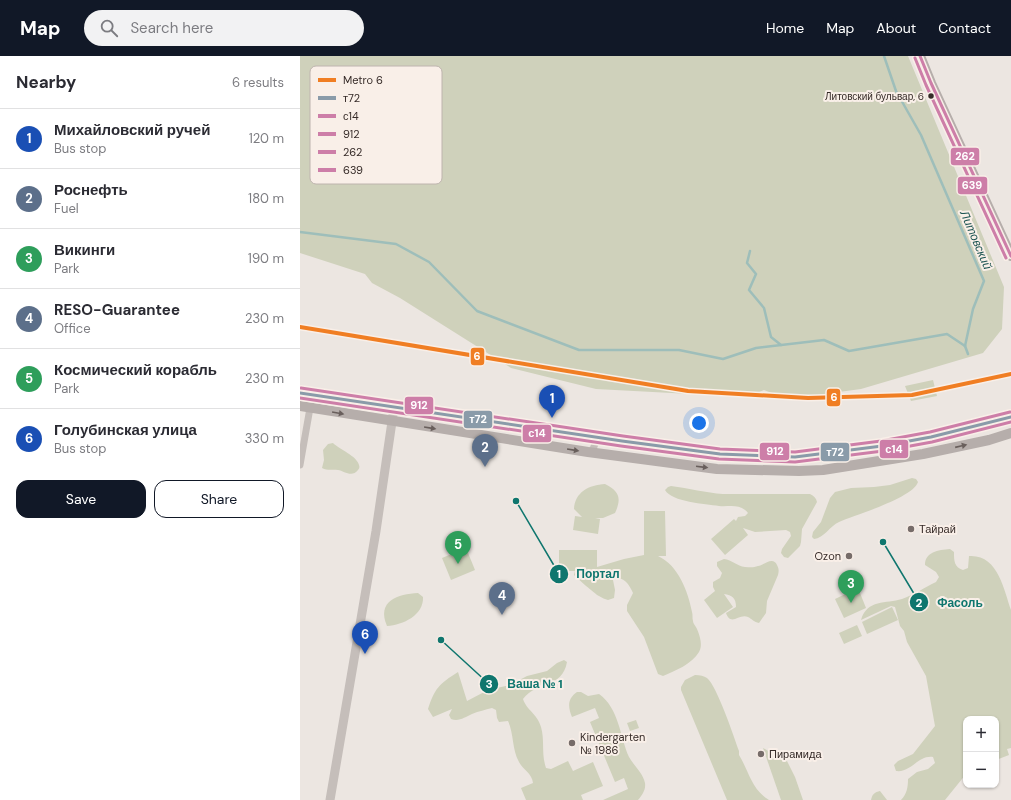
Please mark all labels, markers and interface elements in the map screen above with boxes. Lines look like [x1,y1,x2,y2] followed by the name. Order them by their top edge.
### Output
[84,10,364,46] search box
[20,16,60,41] text: Map
[98,17,120,39] icon: search
[130,18,213,38] text: Search here
[766,19,804,37] text: Home
[826,19,854,37] text: Map
[876,19,916,37] text: About
[938,19,991,37] text: Contact
[310,66,442,184] legend
[16,71,76,93] text: Nearby
[343,73,383,87] text: Metro 6
[232,74,284,91] text: 6 results
[825,90,924,103] place label: Литовский бульвар, 6
[343,91,360,105] text: т72
[926,91,936,101] marker: Литовский бульвар, 6
[343,109,359,123] text: с14
[54,120,210,140] text: Михайловский ручей
[343,127,360,141] text: 912
[27,130,31,147] text: 1
[249,130,284,147] text: 120 m
[54,140,106,157] text: Bus stop
[343,145,362,159] text: 262
[950,147,980,166] line badge: 262
[955,149,975,163] text: 262
[343,163,363,177] text: 639
[957,176,988,195] line badge: 639
[962,178,982,192] text: 639
[54,180,128,200] text: Роснефть
[25,190,33,207] text: 2
[248,190,284,207] text: 180 m
[54,200,79,217] text: Fuel
[956,207,996,272] water label: Литовский
[54,240,115,260] text: Викинги
[25,250,33,267] text: 3
[248,250,284,267] text: 190 m
[54,260,80,277] text: Park
[54,300,180,320] text: RESO-Guarantee
[25,310,33,327] text: 4
[245,310,284,327] text: 230 m
[54,320,91,337] text: Office
[470,347,485,366] line badge: 6
[474,349,481,363] text: 6
[54,360,217,380] text: Космический корабль
[25,370,33,387] text: 5
[245,370,284,387] text: 230 m
[54,380,80,397] text: Park
[539,385,565,418] pin: 1
[826,388,841,407] line badge: 6
[831,390,838,404] text: 6
[404,396,434,415] line badge: 912
[410,398,428,412] text: 912
[332,410,345,416] one-way arrow
[463,410,493,429] line badge: т72
[469,412,487,426] text: т72
[689,413,709,433] your location
[54,420,197,440] text: Голубинская улица
[522,424,552,443] line badge: с14
[424,425,436,431] one-way arrow
[528,426,546,440] text: с14
[25,430,33,447] text: 6
[245,430,284,447] text: 330 m
[472,434,498,467] pin: 2
[879,439,909,459] line badge: с14
[54,440,106,457] text: Bus stop
[759,442,790,461] line badge: 912
[820,442,850,462] line badge: т72
[885,442,903,456] text: с14
[955,442,967,448] one-way arrow
[766,444,784,458] text: 912
[826,445,844,459] text: т72
[567,447,579,453] one-way arrow
[695,464,708,470] one-way arrow
[16,480,146,518] button: Save
[154,480,284,518] button: Share
[919,522,956,536] place label: Тайрай
[906,524,916,534] marker: Тайрай
[445,531,471,564] pin: 5
[815,549,841,563] place label: Ozon
[844,551,854,561] marker: Ozon
[549,562,628,586] callout: Портал
[557,566,561,582] text: 1
[576,566,620,582] text: Портал
[838,570,864,603] pin: 3
[489,582,515,615] pin: 4
[909,590,990,614] callout: Фасоль
[916,595,923,611] text: 2
[937,595,983,611] text: Фасоль
[352,621,378,654] pin: 6
[479,672,571,696] callout: Ваша № 1
[485,676,493,692] text: 3
[507,676,563,692] text: Ваша № 1
[963,716,999,788] map controls
[963,716,999,752] button: +
[580,730,645,757] place label: Kindergarten № 1986
[567,738,577,748] marker: Kindergarten № 1986
[769,747,822,761] place label: Пирамида
[756,749,766,759] marker: Пирамида
[963,752,999,788] button: −

